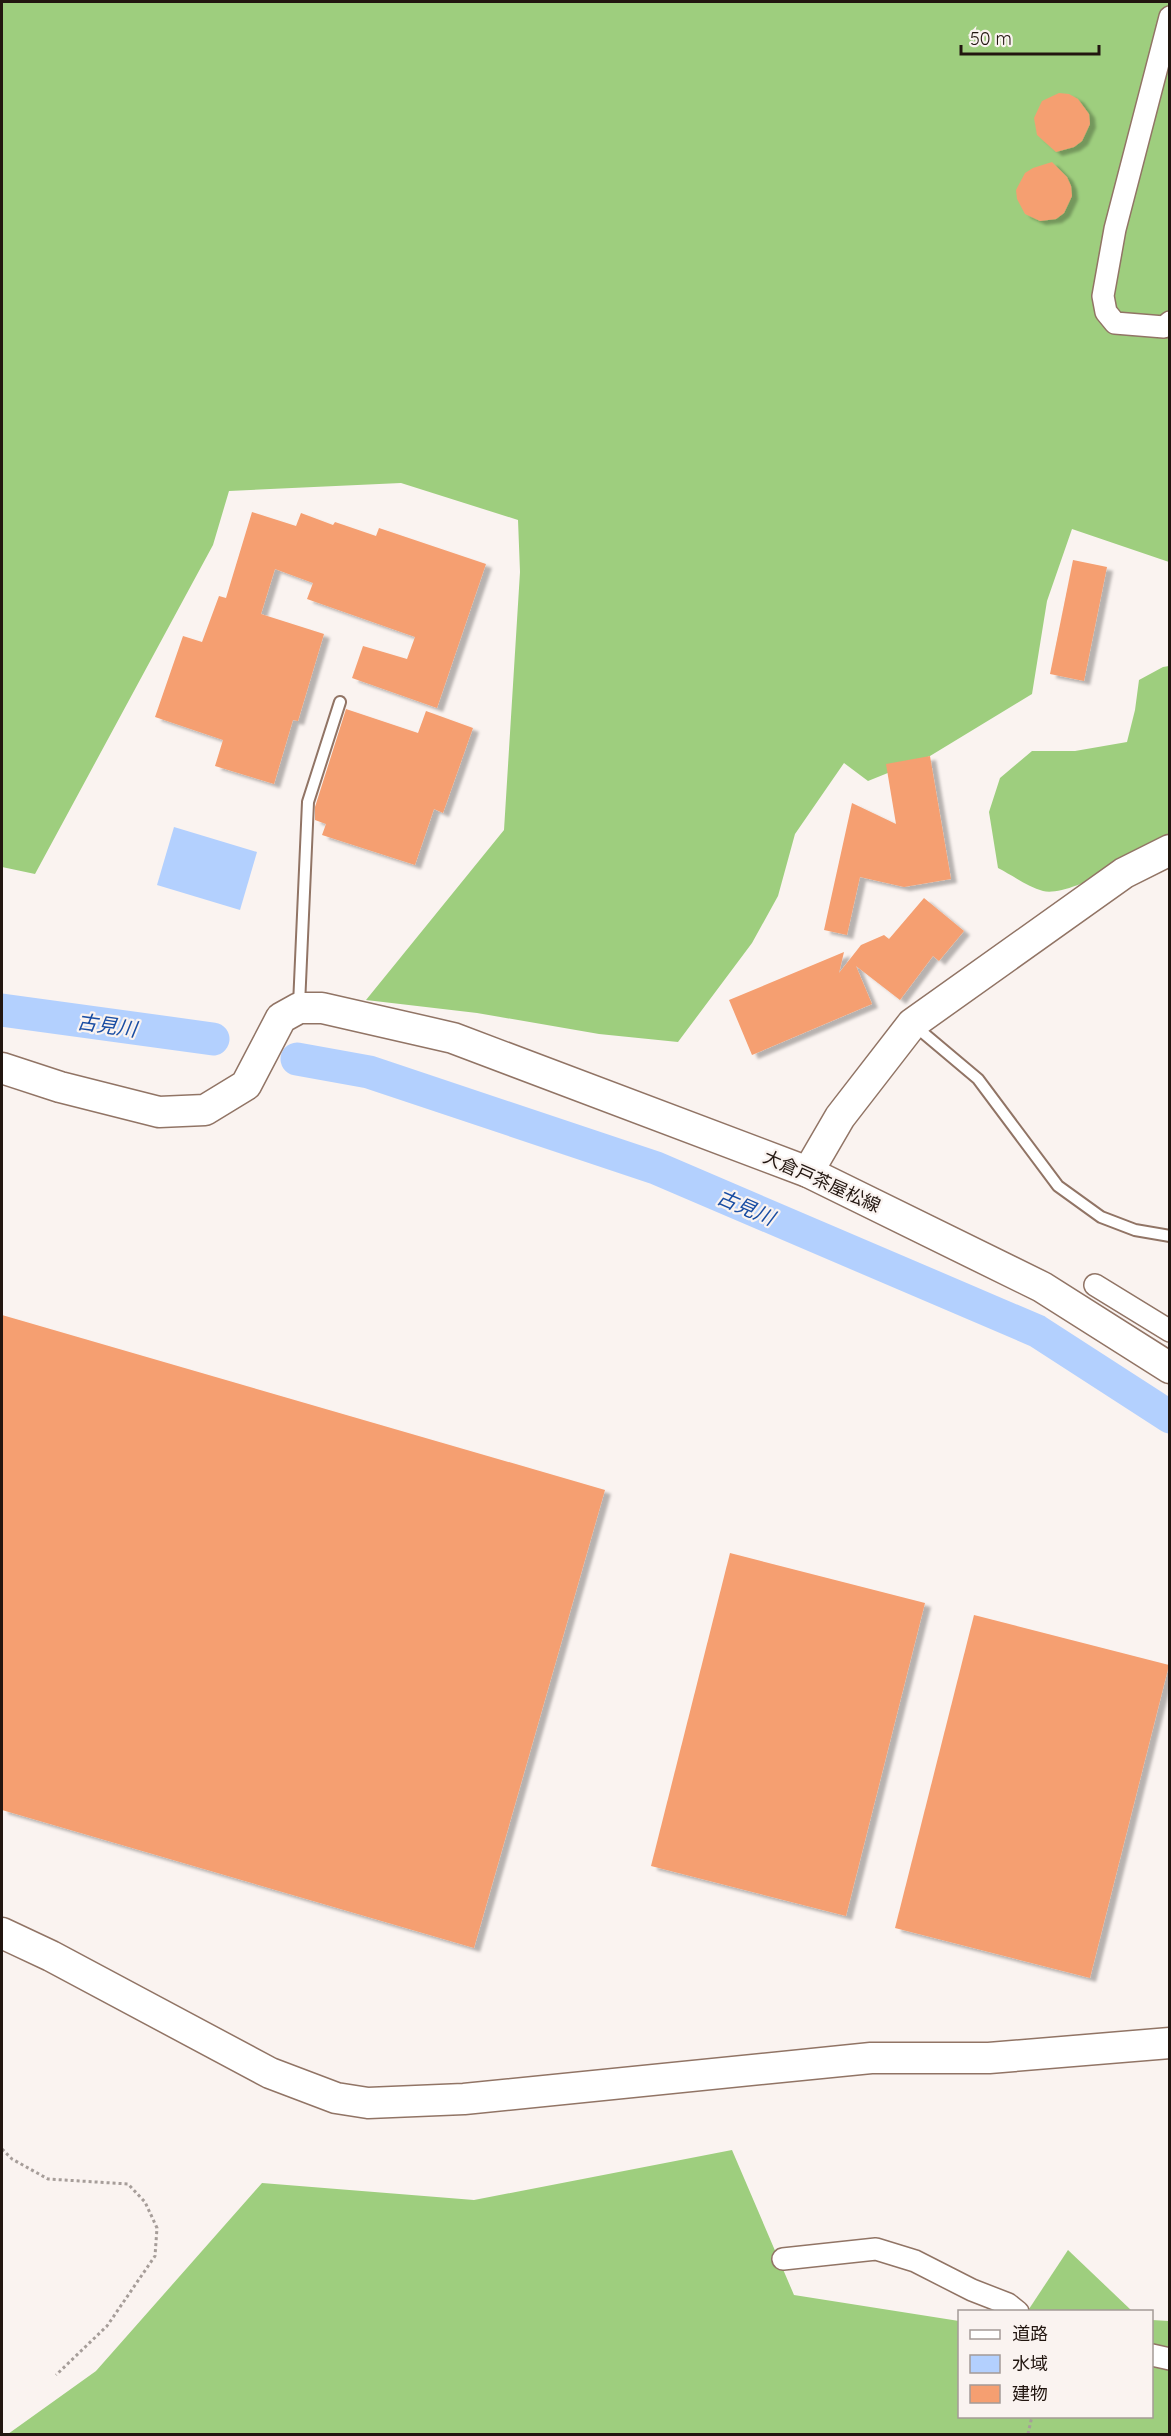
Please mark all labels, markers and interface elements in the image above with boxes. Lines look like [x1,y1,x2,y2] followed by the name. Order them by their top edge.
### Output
[961,18,1099,56] scale bar
[970,27,1012,50] text: 50 m
[76,1008,140,1042] water label: 古見川
[760,1145,884,1217] street label: 大倉戸茶屋松線
[714,1184,780,1231] water label: 古見川
[958,2310,1153,2418] legend
[1012,2322,1048,2345] text: 道路
[1012,2352,1048,2375] text: 水域
[1012,2382,1048,2405] text: 建物

